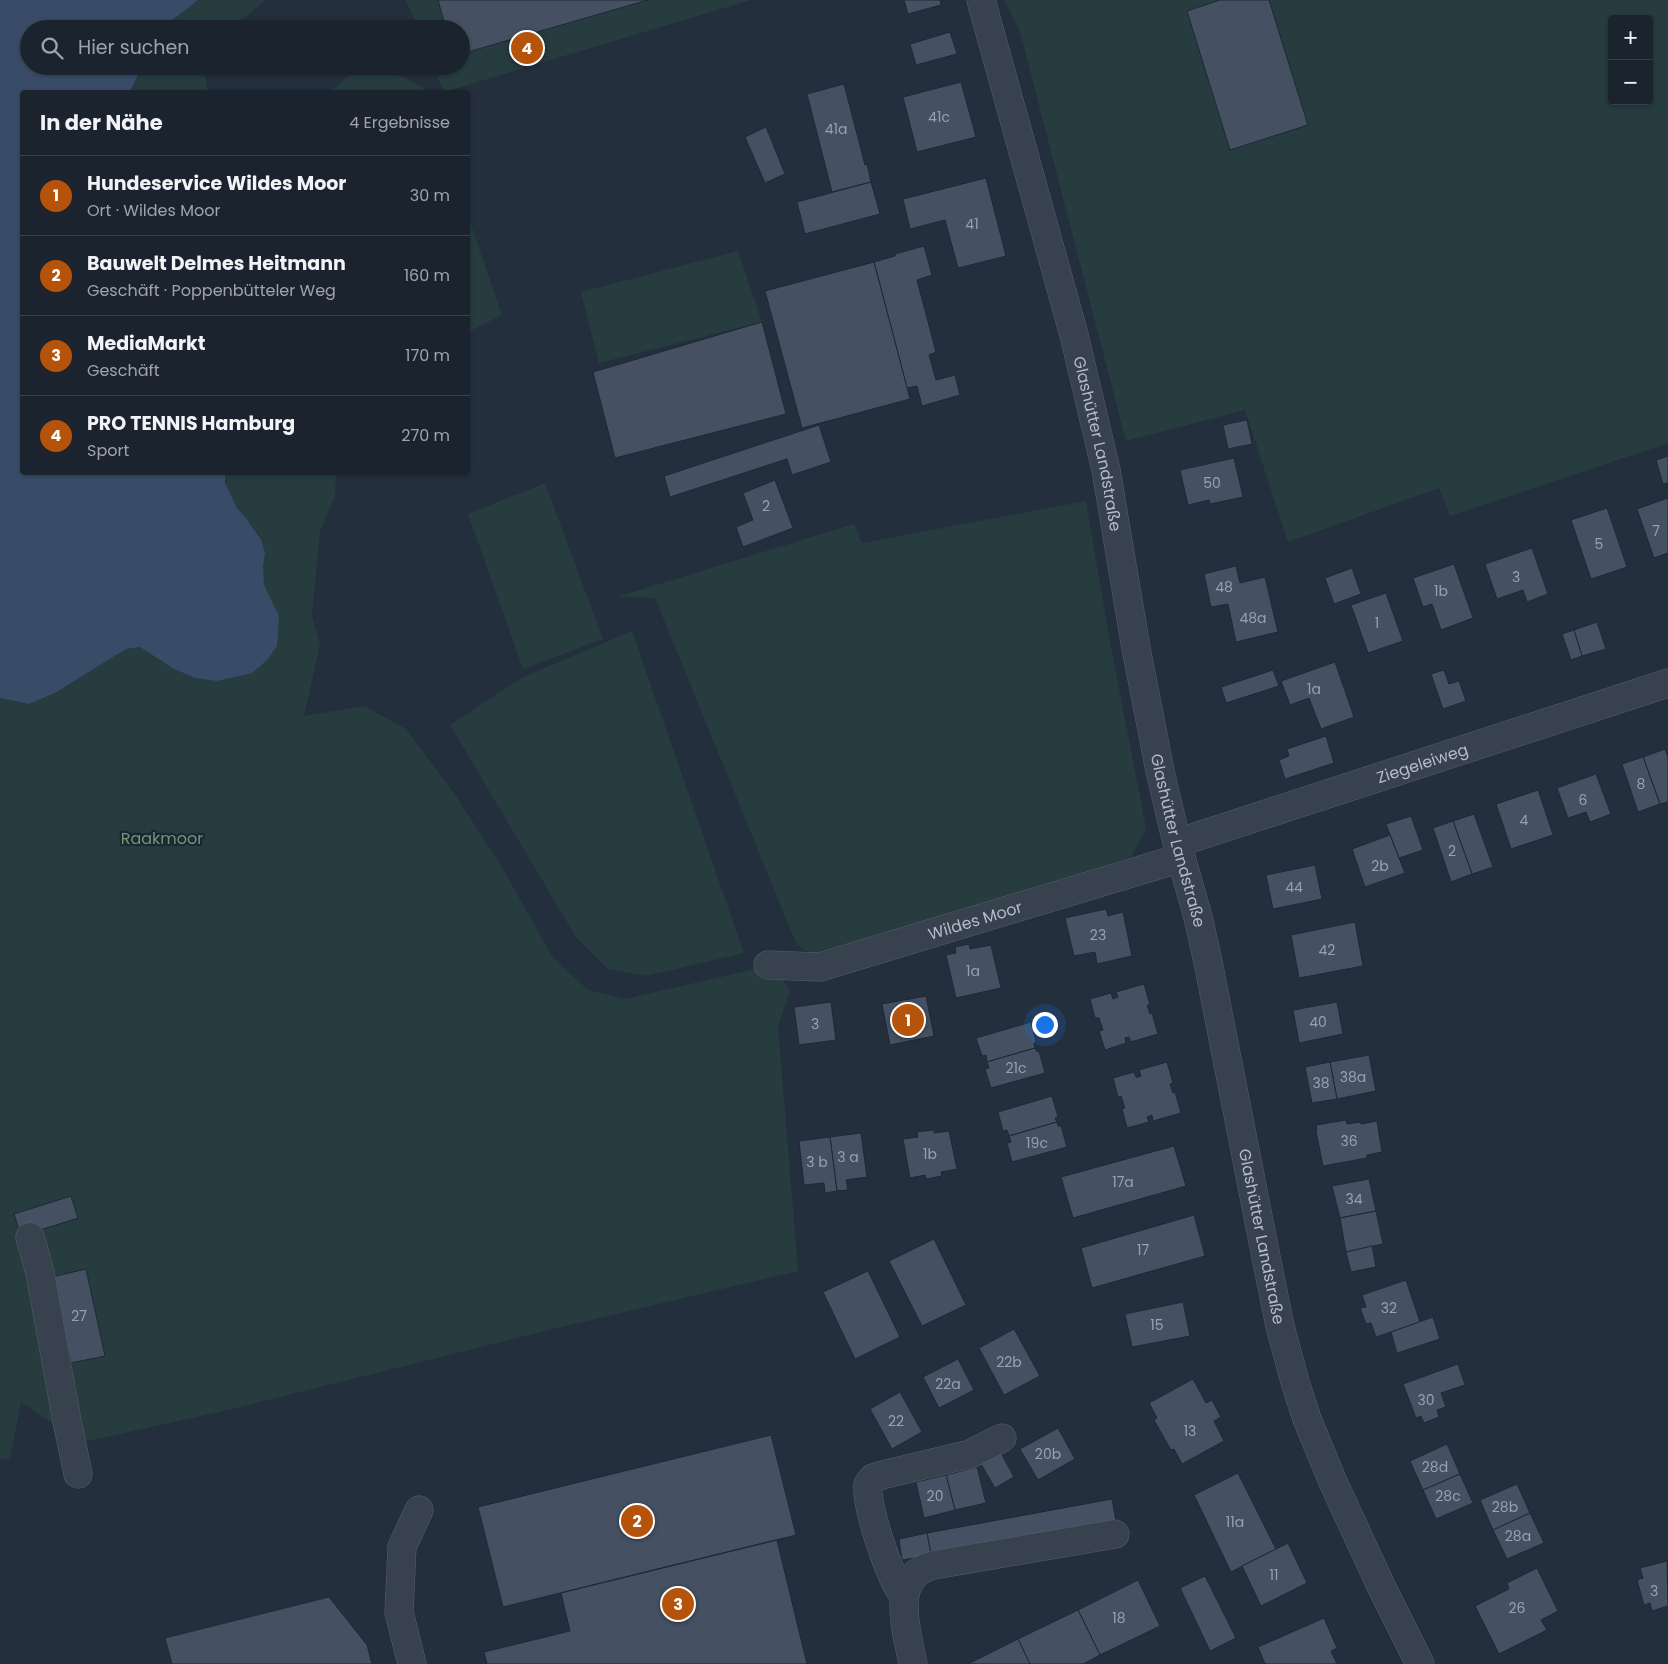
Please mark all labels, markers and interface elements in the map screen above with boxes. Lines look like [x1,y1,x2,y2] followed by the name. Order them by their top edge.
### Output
[1608,15,1653,105] map controls
[1608,15,1653,60] button: +
[20,20,470,75] search box
[511,29,543,67] pin: 4
[38,34,66,62] icon: search
[78,34,189,61] text: Hier suchen
[1608,60,1653,105] button: −
[928,107,950,127] house number: 41c
[40,108,163,137] text: In der Nähe
[349,111,450,134] text: 4 Ergebnisse
[825,119,847,139] house number: 41a
[87,170,346,197] text: Hundeservice Wildes Moor
[53,184,59,207] text: 1
[410,184,450,207] text: 30 m
[87,199,220,222] text: Ort · Wildes Moor
[965,214,979,234] house number: 41
[87,250,346,277] text: Bauwelt Delmes Heitmann
[51,264,61,287] text: 2
[404,264,450,287] text: 160 m
[87,279,336,302] text: Geschäft · Poppenbütteler Weg
[87,330,205,357] text: MediaMarkt
[51,344,61,367] text: 3
[405,344,450,367] text: 170 m
[1067,354,1127,533] street label: Glashütter Landstraße
[87,359,160,382] text: Geschäft
[87,410,295,437] text: PRO TENNIS Hamburg
[51,424,61,447] text: 4
[401,424,450,447] text: 270 m
[87,439,129,462] text: Sport
[1203,473,1221,493] house number: 50
[762,496,770,516] house number: 2
[1652,521,1660,541] house number: 7
[1595,534,1603,554] house number: 5
[1512,567,1520,587] house number: 3
[1215,577,1233,597] house number: 48
[1434,581,1448,601] house number: 1b
[1239,608,1267,628] house number: 48a
[1375,613,1379,633] house number: 1
[1307,679,1321,699] house number: 1a
[1374,738,1471,789] street label: Ziegeleiweg
[1145,752,1211,930] street label: Glashütter Landstraße
[1637,774,1646,794] house number: 8
[1579,790,1588,810] house number: 6
[1520,810,1529,830] house number: 4
[121,827,203,850] park label: Raakmoor
[1448,841,1456,861] house number: 2
[1371,856,1389,876] house number: 2b
[1285,877,1303,897] house number: 44
[925,896,1025,946] street label: Wildes Moor
[1090,925,1106,945] house number: 23
[1319,940,1335,960] house number: 42
[966,961,980,981] house number: 1a
[892,1001,924,1039] pin: 1
[1032,1012,1058,1038] your location
[1309,1012,1327,1032] house number: 40
[811,1014,819,1034] house number: 3
[1005,1058,1027,1078] house number: 21c
[1340,1067,1366,1087] house number: 38a
[1312,1073,1330,1093] house number: 38
[1340,1131,1358,1151] house number: 36
[1026,1133,1048,1153] house number: 19c
[923,1144,937,1164] house number: 1b
[837,1147,859,1167] house number: 3 a
[1233,1147,1290,1326] street label: Glashütter Landstraße
[806,1152,828,1172] house number: 3 b
[1112,1172,1134,1192] house number: 17a
[1345,1189,1363,1209] house number: 34
[1137,1240,1149,1260] house number: 17
[1381,1298,1397,1318] house number: 32
[71,1306,87,1326] house number: 27
[1150,1315,1164,1335] house number: 15
[996,1352,1022,1372] house number: 22b
[935,1374,961,1394] house number: 22a
[1417,1390,1435,1410] house number: 30
[888,1411,904,1431] house number: 22
[1184,1421,1196,1441] house number: 13
[1035,1444,1061,1464] house number: 20b
[1422,1457,1448,1477] house number: 28d
[927,1486,943,1506] house number: 20
[1435,1486,1461,1506] house number: 28c
[1492,1497,1518,1517] house number: 28b
[621,1502,653,1540] pin: 2
[1226,1512,1244,1532] house number: 11a
[1505,1526,1531,1546] house number: 28a
[1270,1565,1278,1585] house number: 11
[1650,1581,1658,1601] house number: 3
[662,1585,694,1623] pin: 3
[1509,1598,1526,1618] house number: 26
[1112,1608,1126,1628] house number: 18

